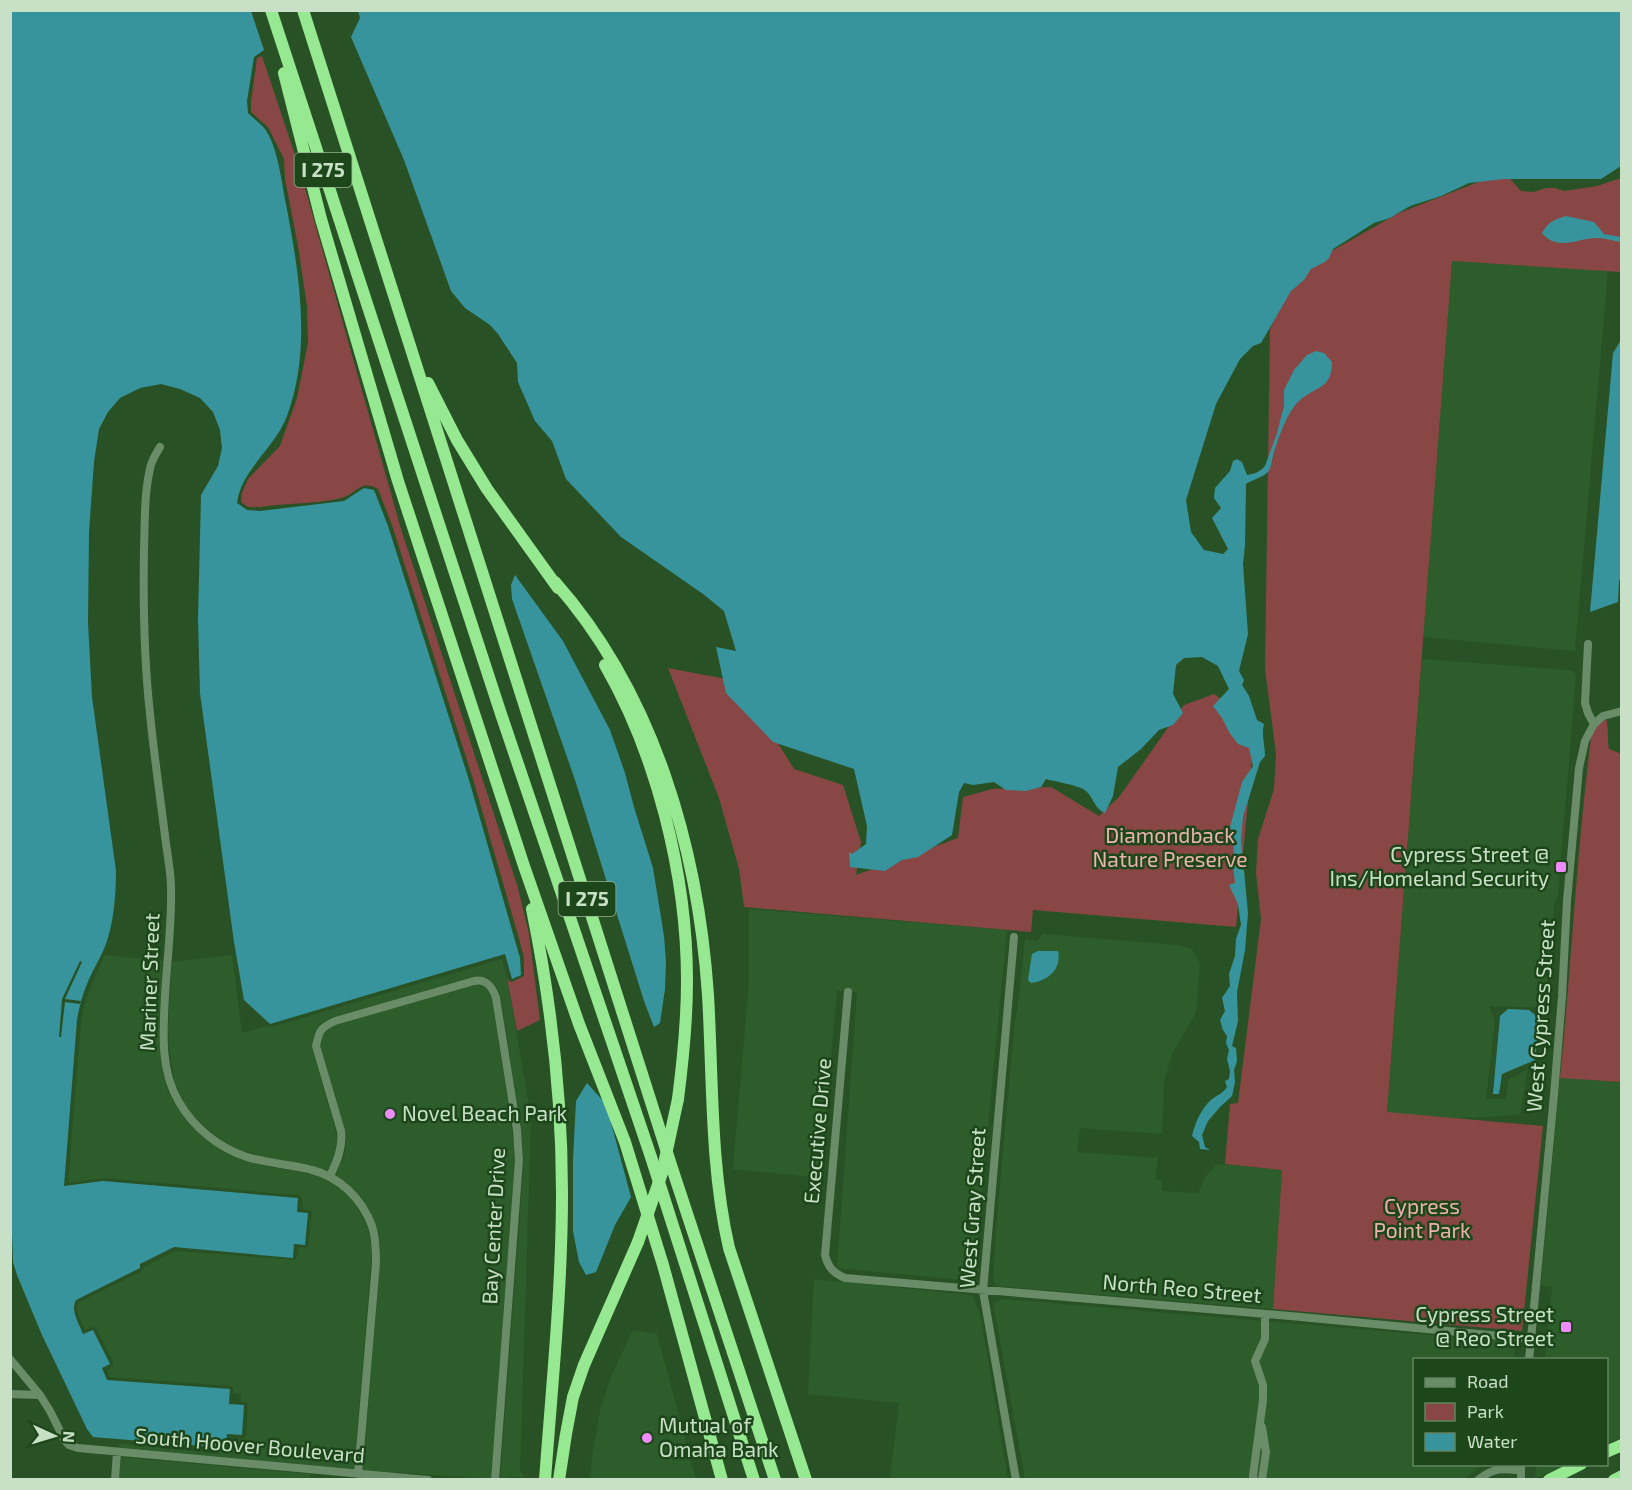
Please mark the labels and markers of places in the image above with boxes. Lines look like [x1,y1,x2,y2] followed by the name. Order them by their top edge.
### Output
[1329,841,1549,890] place label: Cypress Street @ Ins/Homeland Security
[1554,860,1568,874] marker: Cypress Street @ Ins/Homeland Security
[402,1100,568,1125] place label: Novel Beach Park
[383,1107,397,1121] marker: Novel Beach Park
[1415,1301,1554,1350] place label: Cypress Street @ Reo Street
[1559,1320,1573,1334] marker: Cypress Street @ Reo Street
[659,1412,779,1461] place label: Mutual of Omaha Bank
[640,1431,654,1445] marker: Mutual of Omaha Bank

